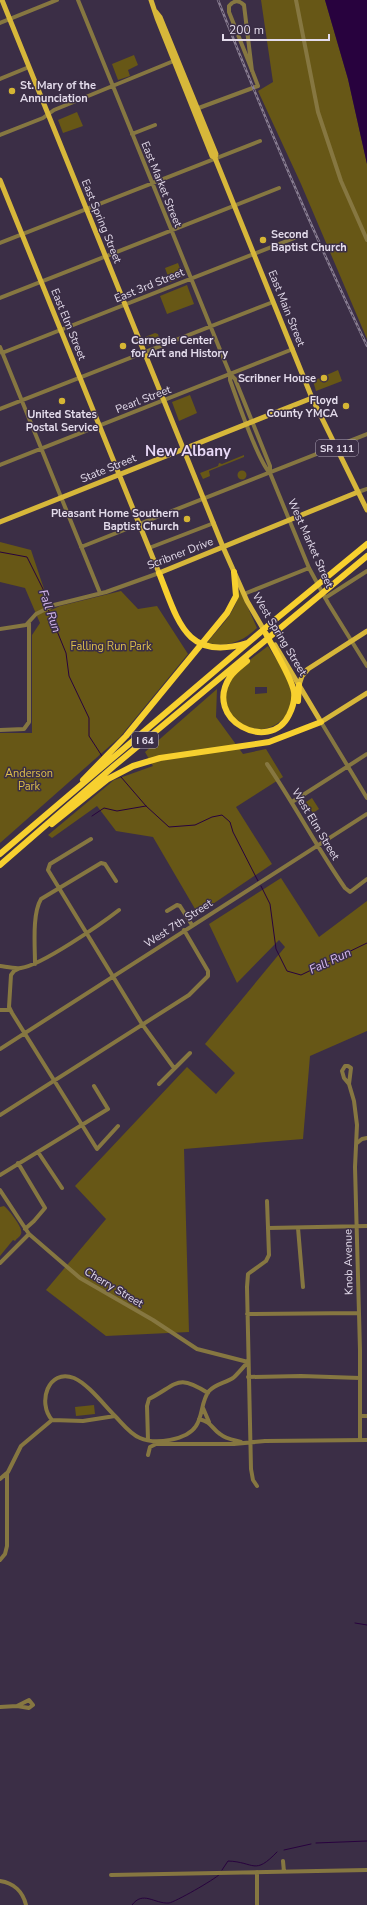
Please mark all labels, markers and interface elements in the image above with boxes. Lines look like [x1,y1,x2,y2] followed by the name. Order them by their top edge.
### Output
[223,16,329,42] scale bar
[229,22,264,38] text: 200 m
[20,78,96,106] place label: St. Mary of the Annunciation
[7,86,17,96] marker: St. Mary of the Annunciation
[138,139,186,229] street label: East Market Street
[78,177,125,266] street label: East Spring Street
[271,227,347,255] place label: Second Baptist Church
[258,235,268,245] marker: Second Baptist Church
[112,265,186,306] street label: East 3rd Street
[264,268,309,349] street label: East Main Street
[47,286,90,362] street label: East Elm Street
[131,333,228,361] place label: Carnegie Center for Art and History
[118,341,128,351] marker: Carnegie Center for Art and History
[238,371,316,386] place label: Scribner House
[319,373,329,383] marker: Scribner House
[113,382,173,417] street label: Pearl Street
[266,393,339,421] place label: Floyd County YMCA
[57,396,67,406] marker: United States Postal Service
[341,401,351,411] marker: Floyd County YMCA
[26,407,98,435] place label: United States Postal Service
[316,440,358,456] road number: SR 111
[145,441,231,461] district label: New Albany
[78,450,138,486] street label: State Street
[284,496,337,590] street label: West Market Street
[51,506,179,534] place label: Pleasant Home Southern Baptist Church
[182,514,192,524] marker: Pleasant Home Southern Baptist Church
[145,534,216,573] street label: Scribner Drive
[35,587,65,635] water label: Fall Run
[249,590,310,679] street label: West Spring Street
[71,639,152,654] park label: Falling Run Park
[132,732,158,748] road number: I 64
[5,766,53,794] park label: Anderson Park
[288,786,343,863] street label: West Elm Street
[141,896,216,951] street label: West 7th Street
[306,944,354,978] water label: Fall Run
[340,1229,357,1295] street label: Knob Avenue
[82,1264,146,1311] street label: Cherry Street

